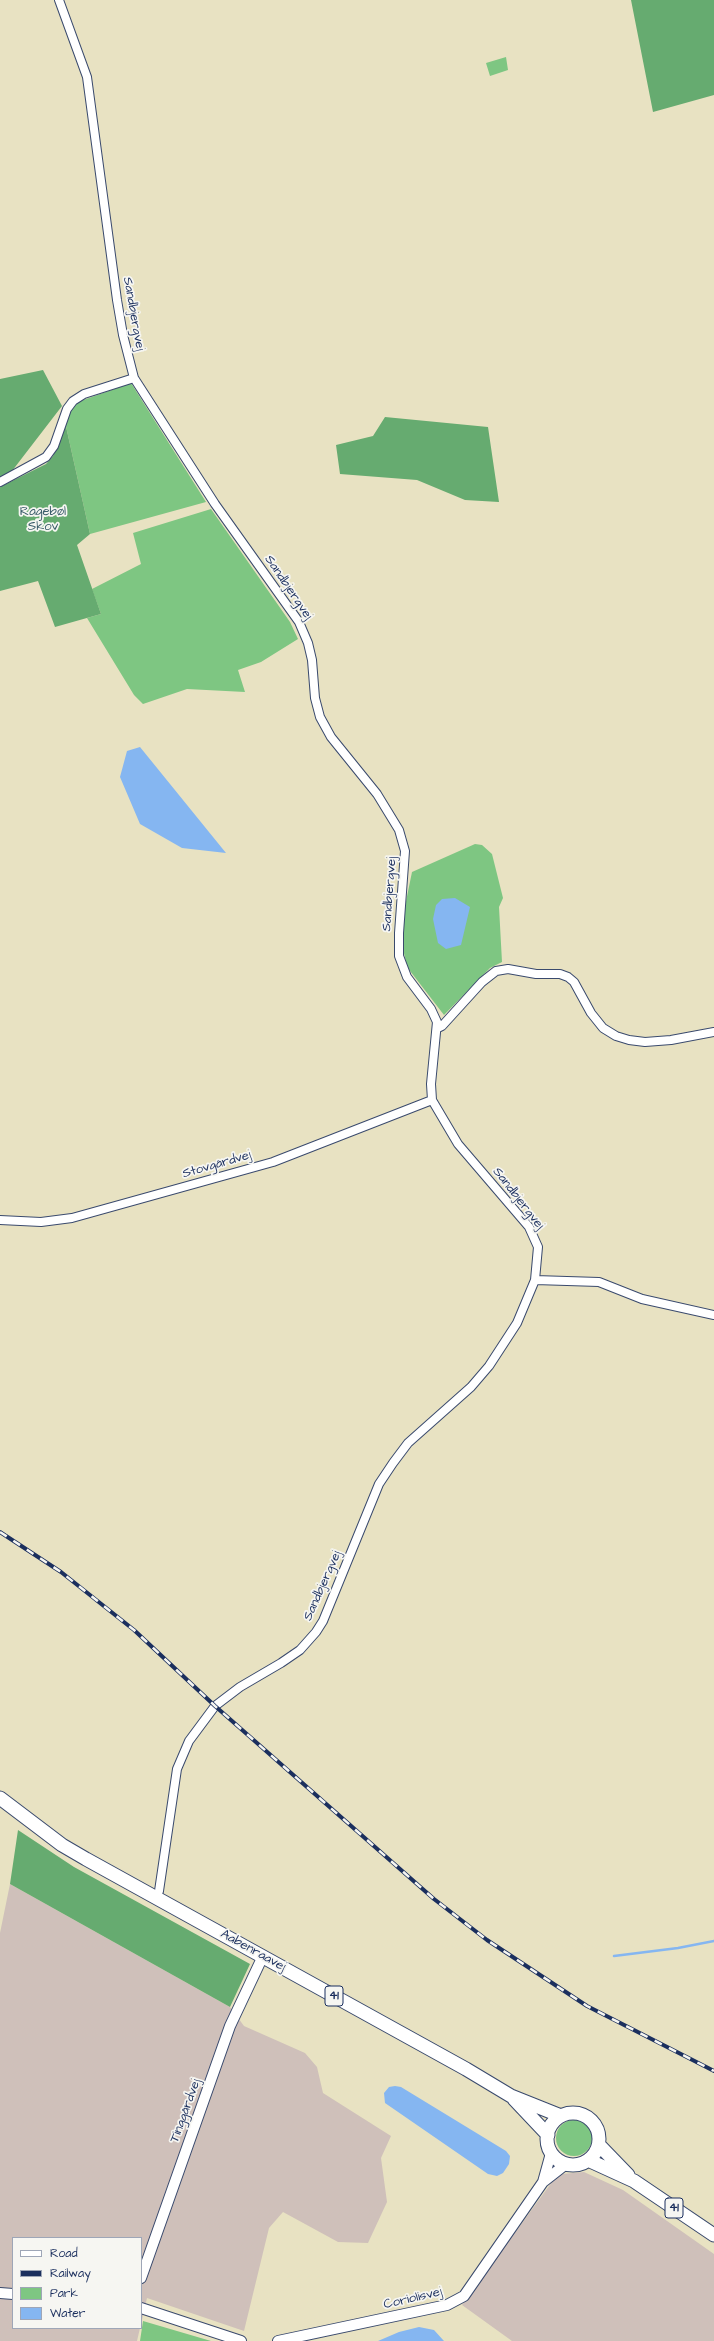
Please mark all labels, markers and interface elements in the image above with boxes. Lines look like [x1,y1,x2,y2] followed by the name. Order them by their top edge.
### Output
[119,276,147,352] street label: Sandbjergvej
[20,504,66,535] park label: Ragebøl Skov
[261,553,315,623] street label: Sandbjergvej
[380,856,400,932] street label: Sandbjergvej
[181,1148,253,1182] street label: Stovgårdvej
[489,1165,547,1233] street label: Sandbjergvej
[301,1549,345,1623] street label: Sandbjergvej
[218,1927,288,1975] street label: Aabenraavej
[325,1986,343,2006] road number: 41
[167,2077,205,2145] street label: Tinggårdvej
[665,2198,683,2218] road number: 41
[12,2237,142,2329] legend
[50,2245,78,2262] text: Road
[50,2265,91,2282] text: Railway
[50,2285,78,2302] text: Park
[382,2285,444,2313] street label: Coriolisvej
[50,2305,85,2322] text: Water

